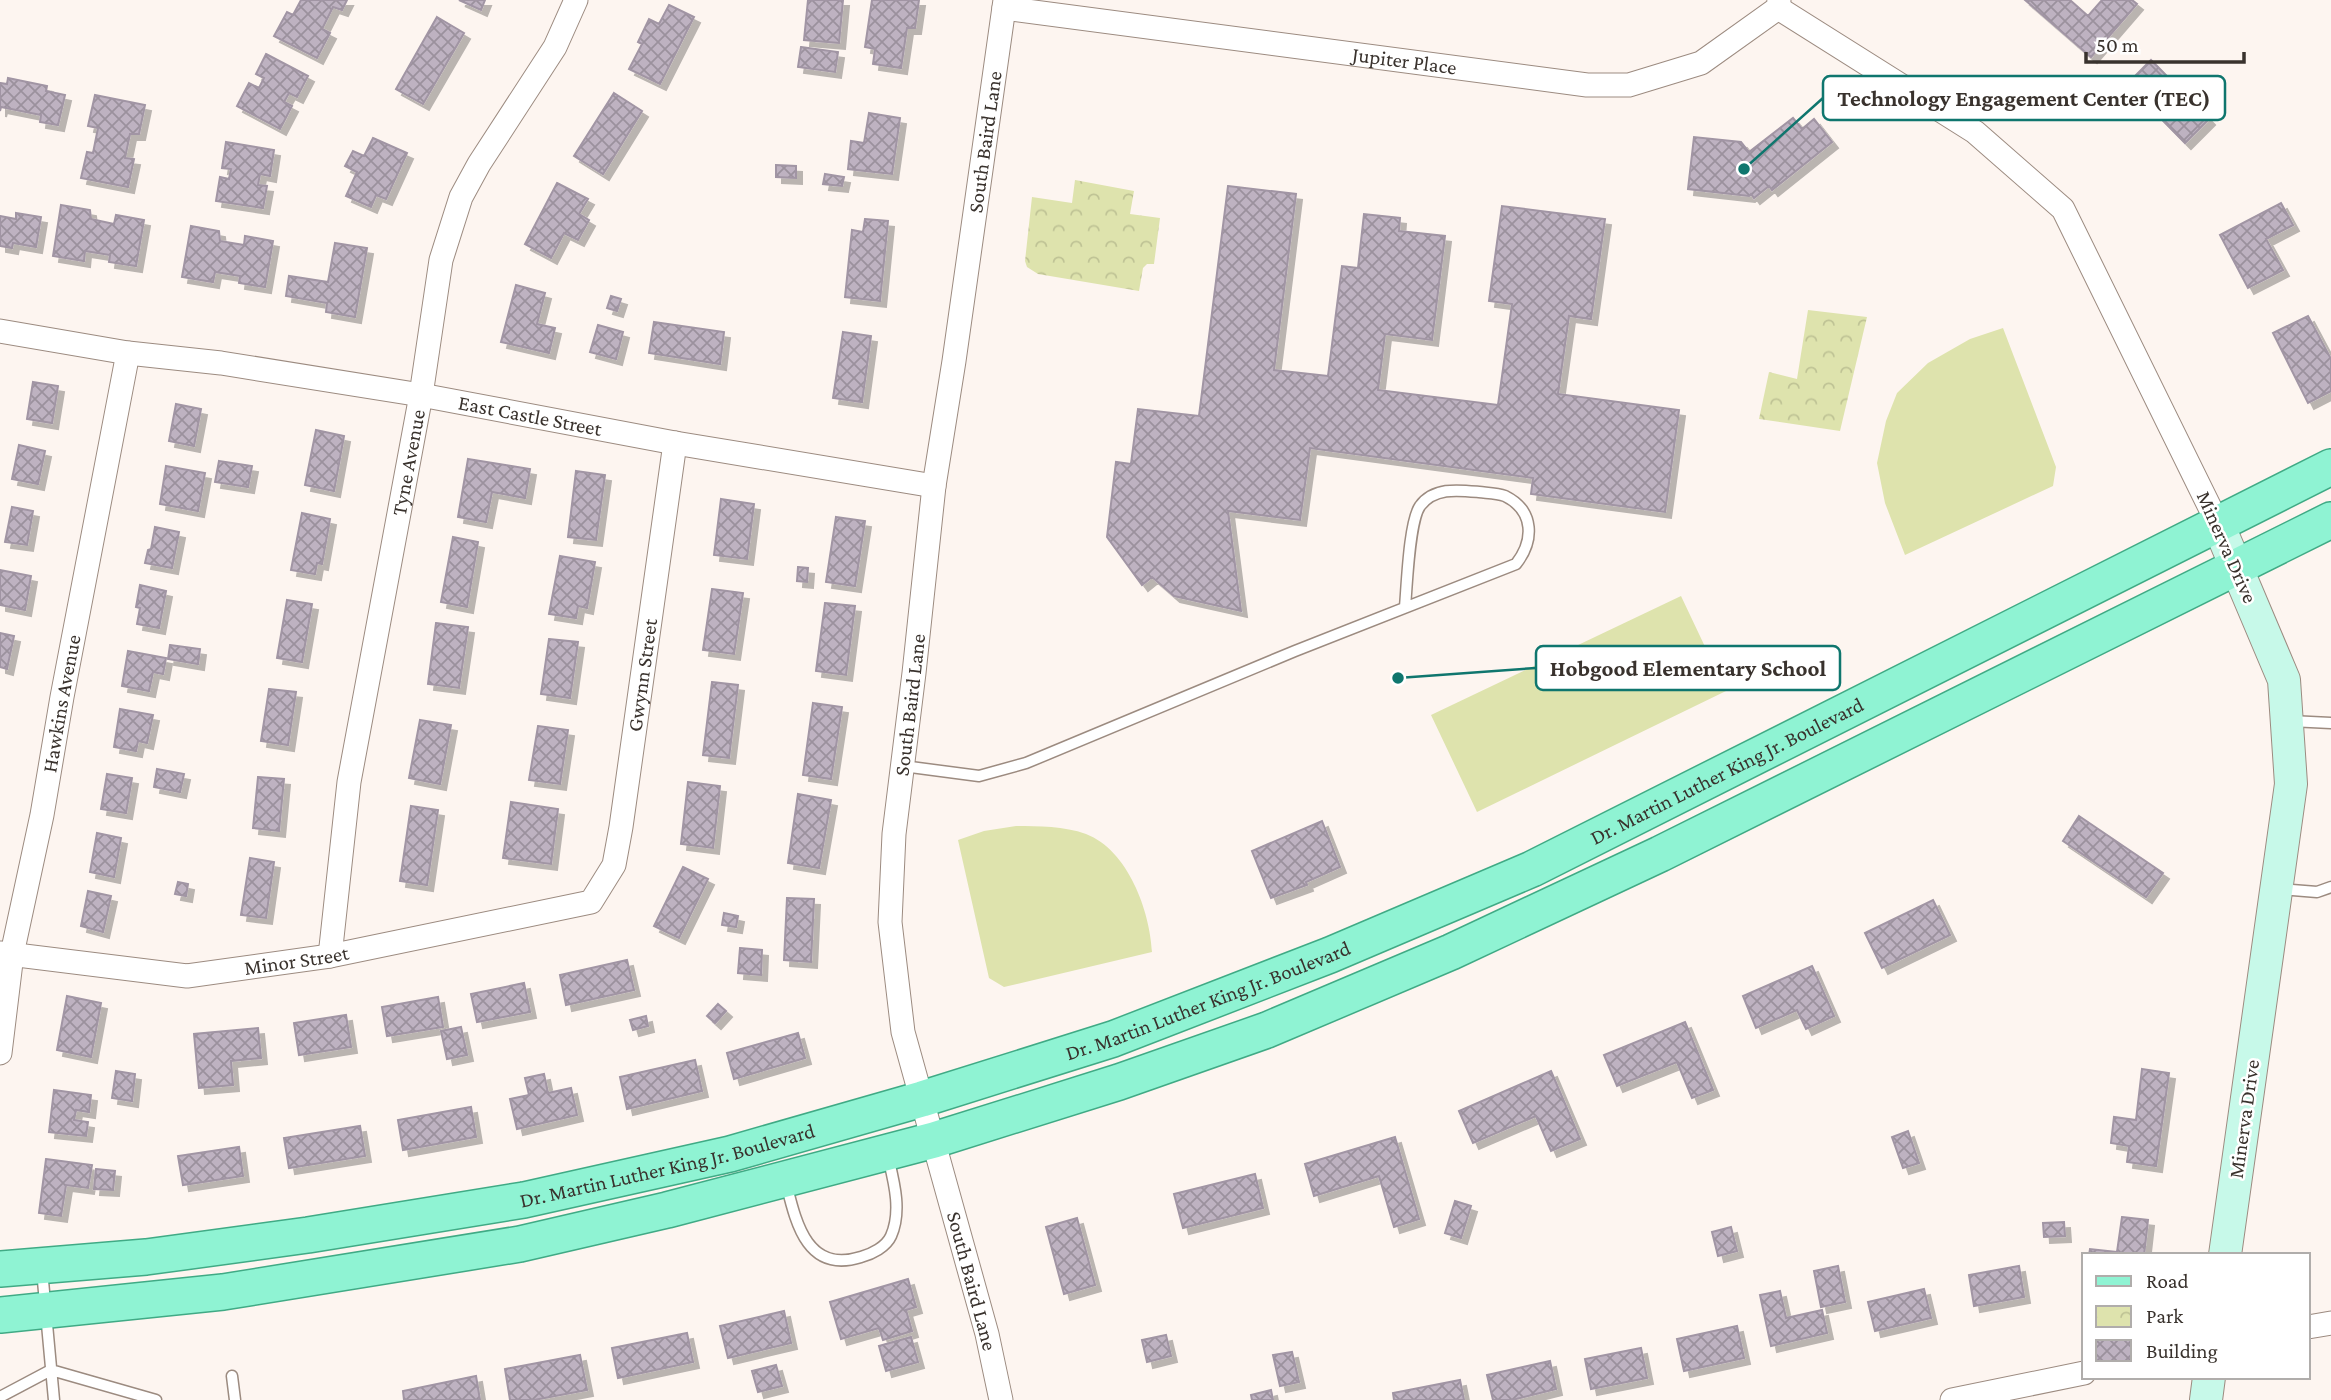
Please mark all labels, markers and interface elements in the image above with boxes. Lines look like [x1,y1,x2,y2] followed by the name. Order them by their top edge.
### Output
[2086,21,2244,65] scale bar
[2096,33,2139,57] text: 50 m
[1349,42,1458,80] street label: Jupiter Place
[963,69,1007,214] street label: South Baird Lane
[1823,76,2225,120] callout: Technology Engagement Center (TEC)
[1837,85,2211,112] text: Technology Engagement Center (TEC)
[456,390,605,441] street label: East Castle Street
[387,407,430,518] street label: Tyne Avenue
[2192,487,2262,607] street label: Minerva Drive
[623,616,662,733] street label: Gwynn Street
[889,632,930,777] street label: South Baird Lane
[37,633,86,774] street label: Hawkins Avenue
[1536,646,1840,690] callout: Hobgood Elementary School
[1550,655,1827,681] text: Hobgood Elementary School
[1586,692,1867,850] street label: Dr. Martin Luther King Jr. Boulevard
[1063,936,1354,1065] street label: Dr. Martin Luther King Jr. Boulevard
[243,940,352,980] street label: Minor Street
[2224,1058,2264,1180] street label: Minerva Drive
[517,1118,817,1213] street label: Dr. Martin Luther King Jr. Boulevard
[942,1209,1002,1353] street label: South Baird Lane
[2082,1253,2310,1379] legend
[2146,1269,2189,1293] text: Road
[2146,1304,2183,1328] text: Park
[2146,1339,2218,1363] text: Building

